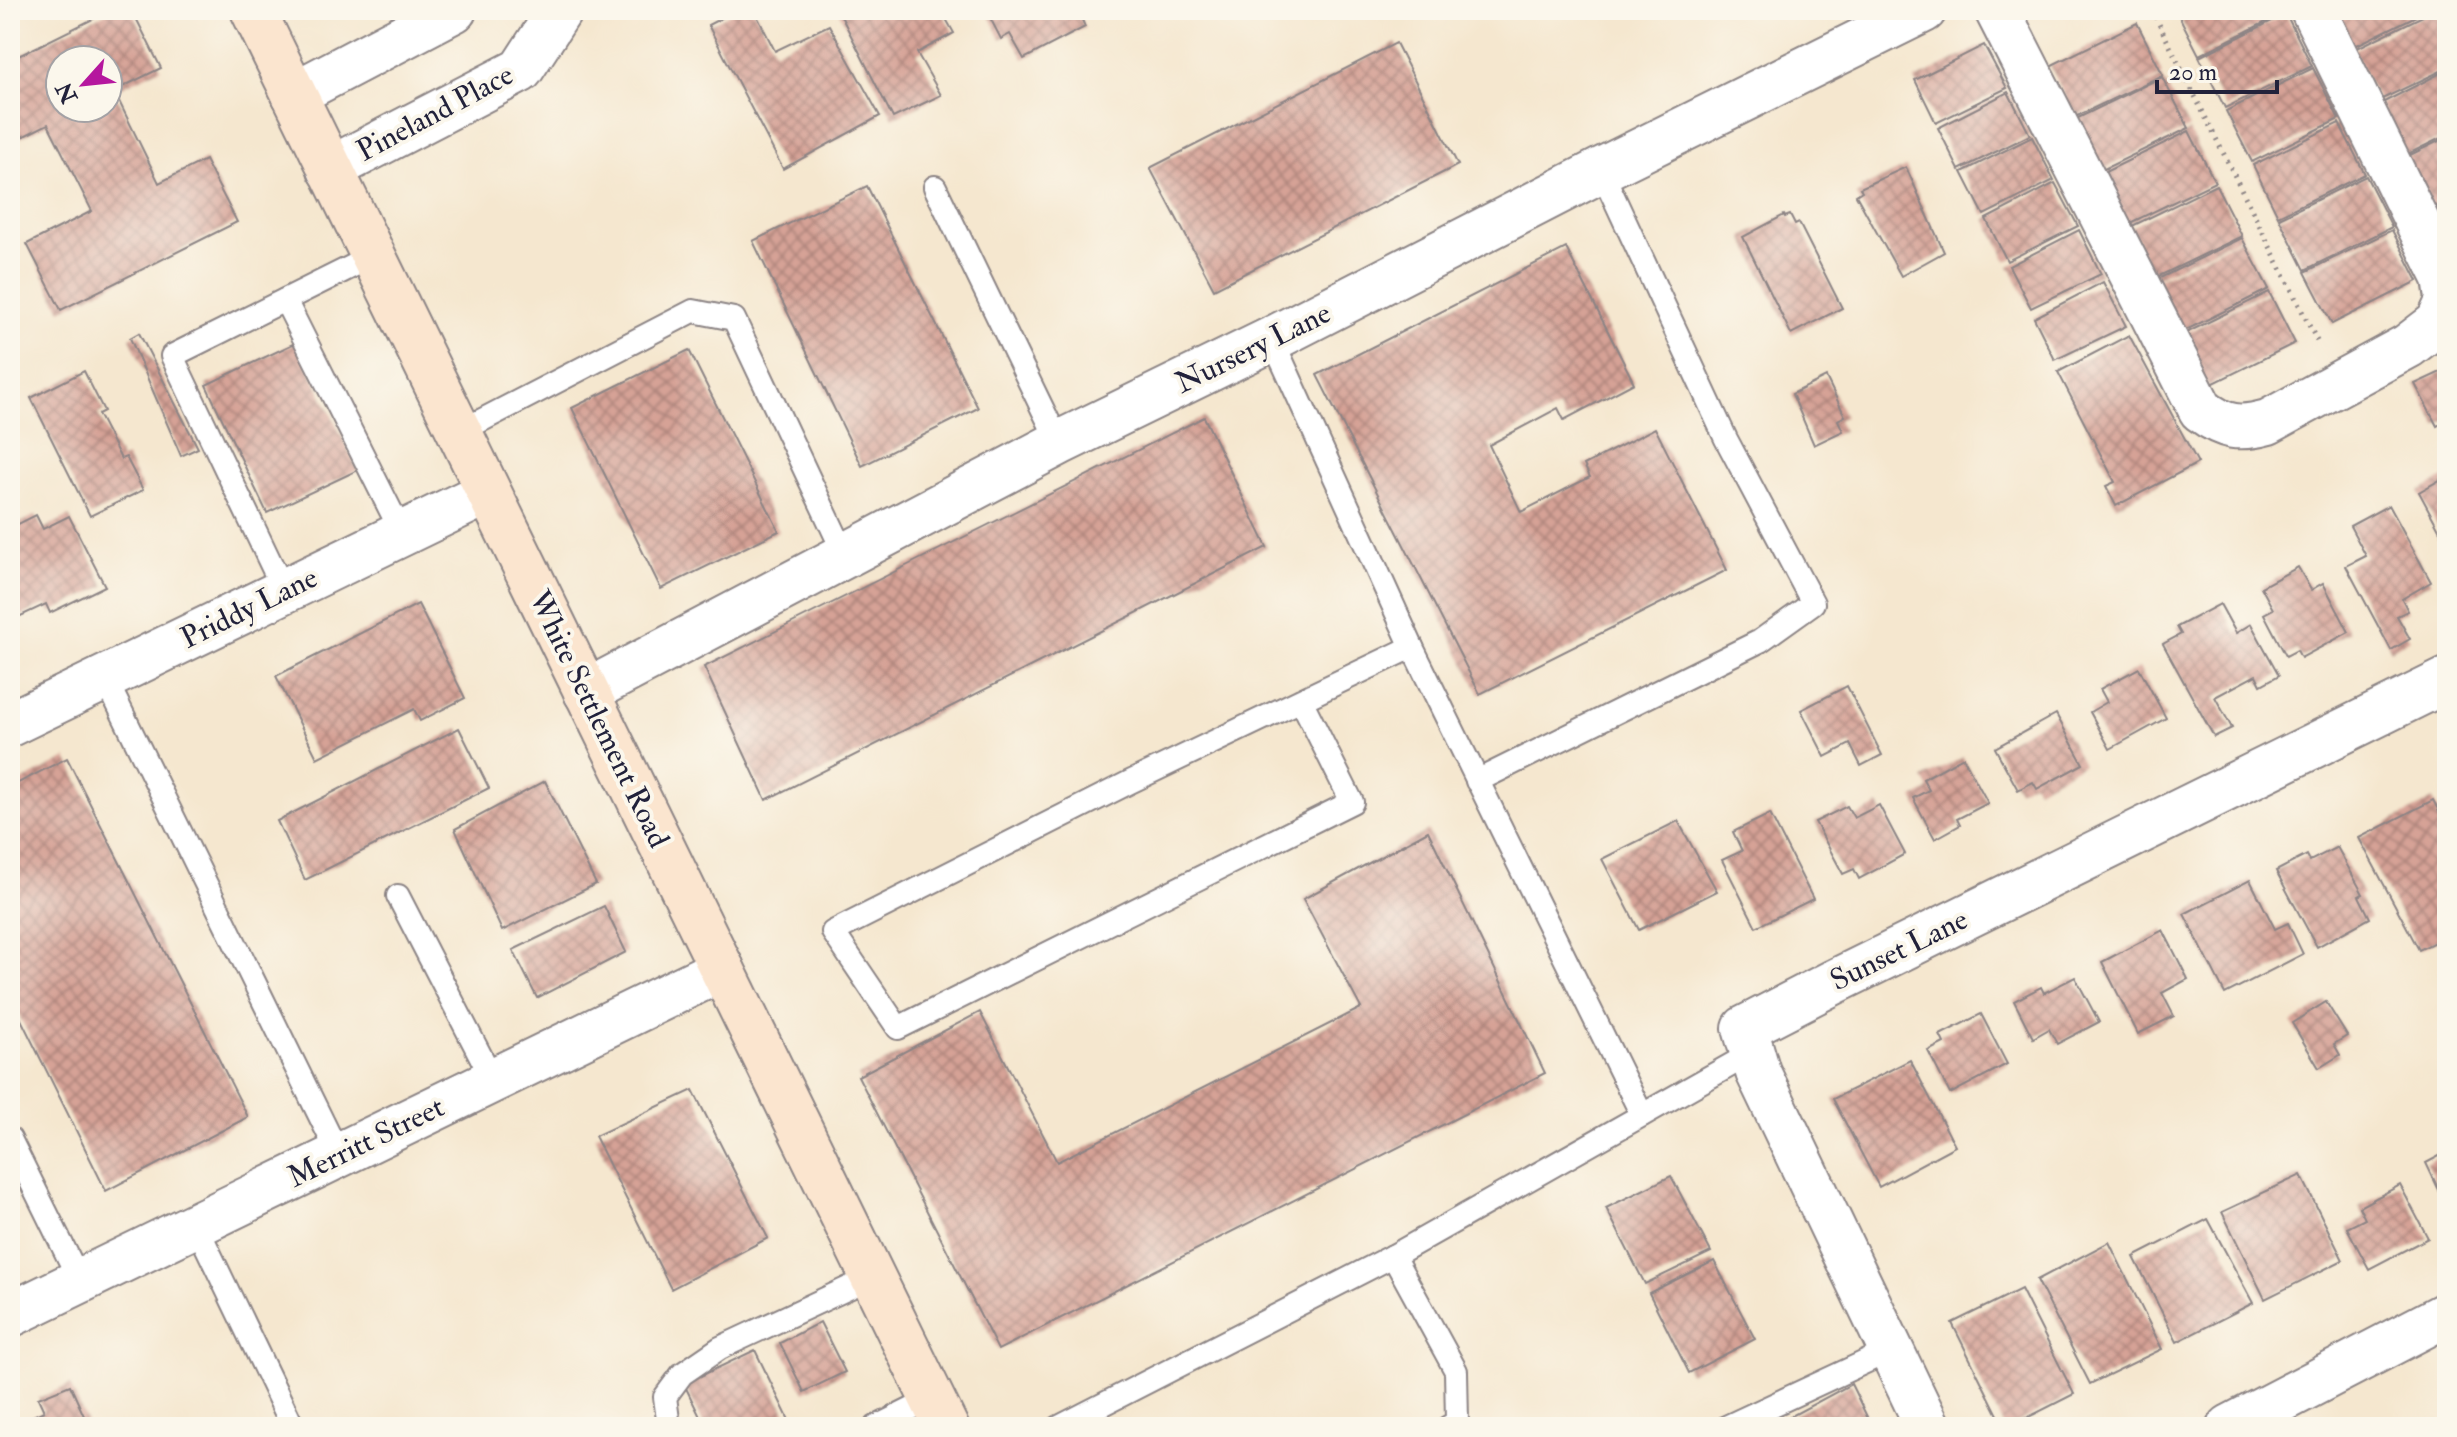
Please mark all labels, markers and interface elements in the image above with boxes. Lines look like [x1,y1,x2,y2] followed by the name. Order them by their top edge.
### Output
[44,44,124,124] north arrow
[2157,44,2277,94] scale bar
[350,56,520,170] street label: Pineland Place
[2169,57,2218,88] text: 20 m
[50,77,84,109] text: N
[1169,294,1337,402] street label: Nursery Lane
[175,559,323,657] street label: Priddy Lane
[520,583,677,854] street label: White Settlement Road
[1824,901,1974,999] street label: Sunset Lane
[282,1088,450,1196] street label: Merritt Street

